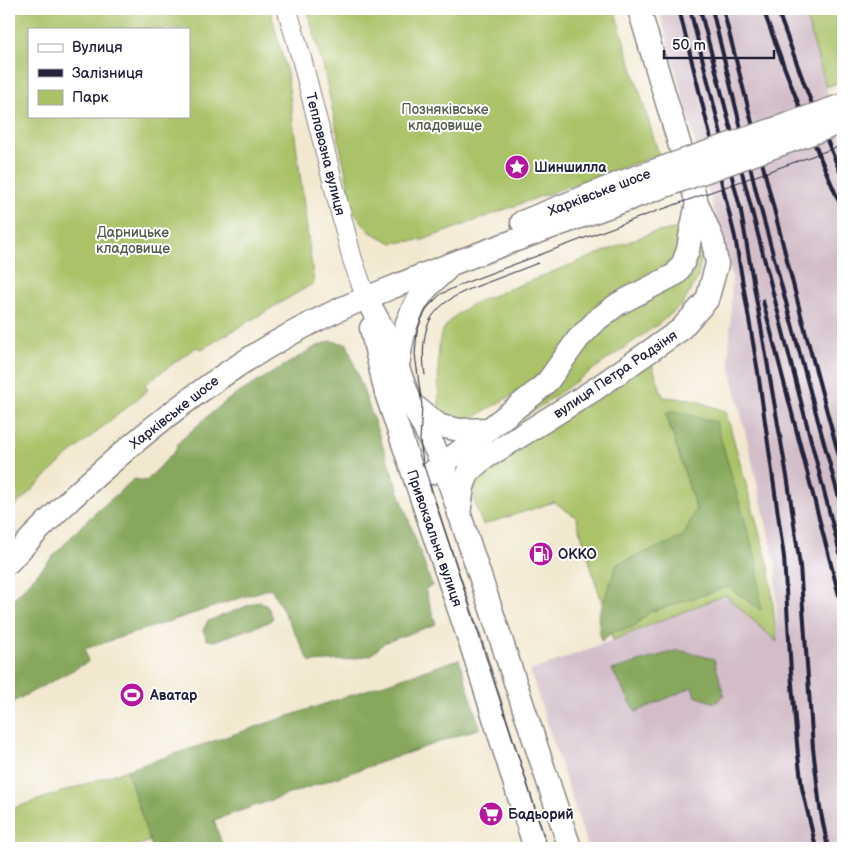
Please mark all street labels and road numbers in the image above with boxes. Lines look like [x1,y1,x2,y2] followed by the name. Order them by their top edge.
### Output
[302,91,349,218] street label: Тепловозна вулиця
[546,165,653,220] street label: Харківське шосе
[550,327,681,422] street label: вулиця Петра Радзіня
[126,372,222,452] street label: Харківське шосе
[403,467,466,609] street label: Привокзальна вулиця

